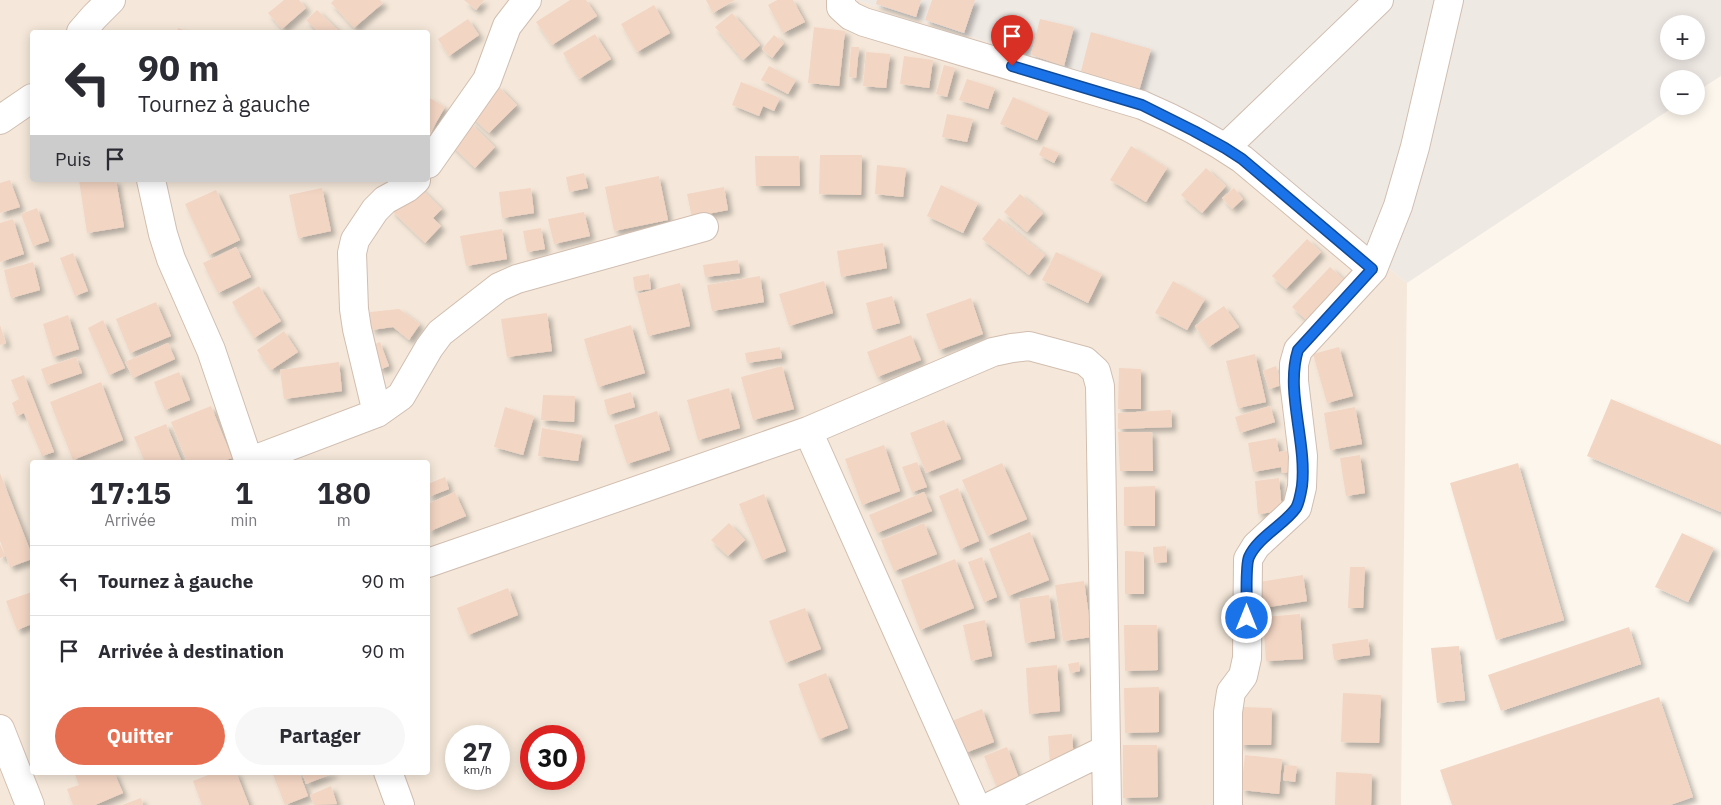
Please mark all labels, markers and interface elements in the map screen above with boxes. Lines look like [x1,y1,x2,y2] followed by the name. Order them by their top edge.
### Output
[991,15,1033,66] pin
[1660,15,1705,115] map controls
[1660,15,1705,60] button: +
[998,22,1026,50] icon: arrive
[138,45,220,91] text: 90 m
[55,50,120,115] icon: left
[1660,70,1705,115] button: −
[138,89,310,118] text: Tournez à gauche
[101,145,129,173] icon: arrive
[55,147,91,171] text: Puis
[89,473,171,512] text: 17:15
[235,473,253,512] text: 1
[317,473,371,512] text: 180
[105,510,156,530] text: Arrivée
[230,510,257,530] text: min
[337,510,351,530] text: m
[55,567,83,595] icon: left
[98,569,254,593] text: Tournez à gauche
[361,569,405,593] text: 90 m
[1220,591,1272,643] position arrow
[55,637,83,665] icon: arrive
[98,639,284,663] text: Arrivée à destination
[361,639,405,663] text: 90 m
[55,707,225,765] button: Quitter
[235,707,405,765] button: Partager
[520,725,585,790] speed limit sign: 30
[462,735,493,768] text: 27
[463,762,492,777] text: km/h

